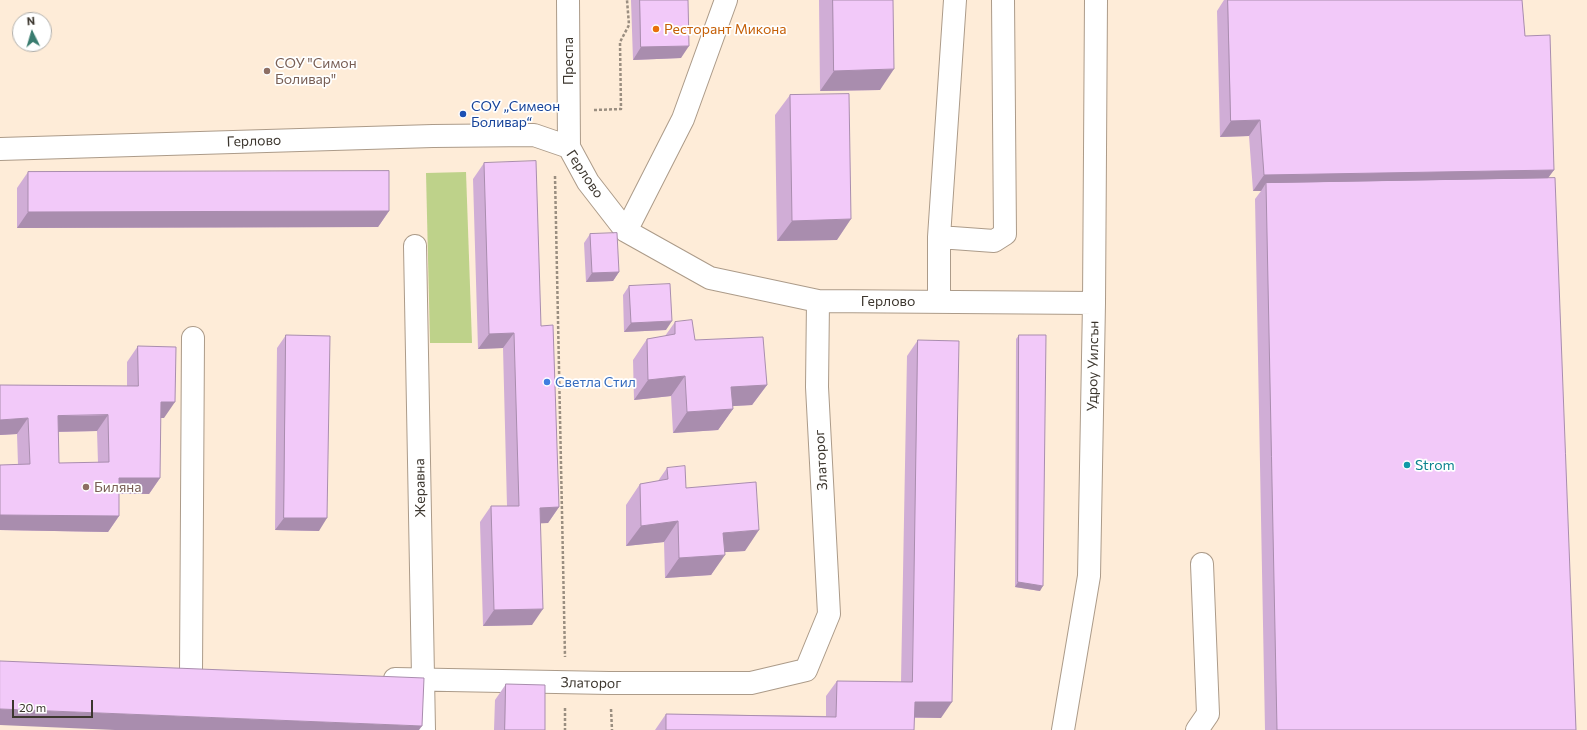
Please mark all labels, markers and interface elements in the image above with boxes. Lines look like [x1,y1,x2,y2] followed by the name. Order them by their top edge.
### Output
[12,12,52,52] north arrow
[26,14,36,27] text: N
[664,21,787,37] place label: Ресторант Микона
[651,24,661,34] marker: Ресторант Микона
[560,37,576,85] street label: Преспа
[275,55,357,88] place label: СОУ "Симон Боливар"
[262,66,272,76] marker: СОУ "Симон Боливар"
[471,98,560,130] place label: СОУ „Симеон Боливар“
[458,109,468,119] marker: СОУ „Симеон Боливар“
[226,132,282,150] street label: Герлово
[563,147,607,201] street label: Герлово
[861,293,915,309] street label: Герлово
[1084,320,1102,412] street label: Удроу Уилсън
[555,374,636,390] place label: Светла Стил
[542,377,552,387] marker: Светла Стил
[811,429,831,491] street label: Златорог
[1415,457,1455,473] place label: Strom
[411,458,429,518] street label: Жеравна
[1402,460,1412,470] marker: Strom
[94,479,141,495] place label: Биляна
[81,482,91,492] marker: Биляна
[560,674,622,692] street label: Златорог
[14,692,95,718] scale bar
[19,700,46,714] text: 20 m

